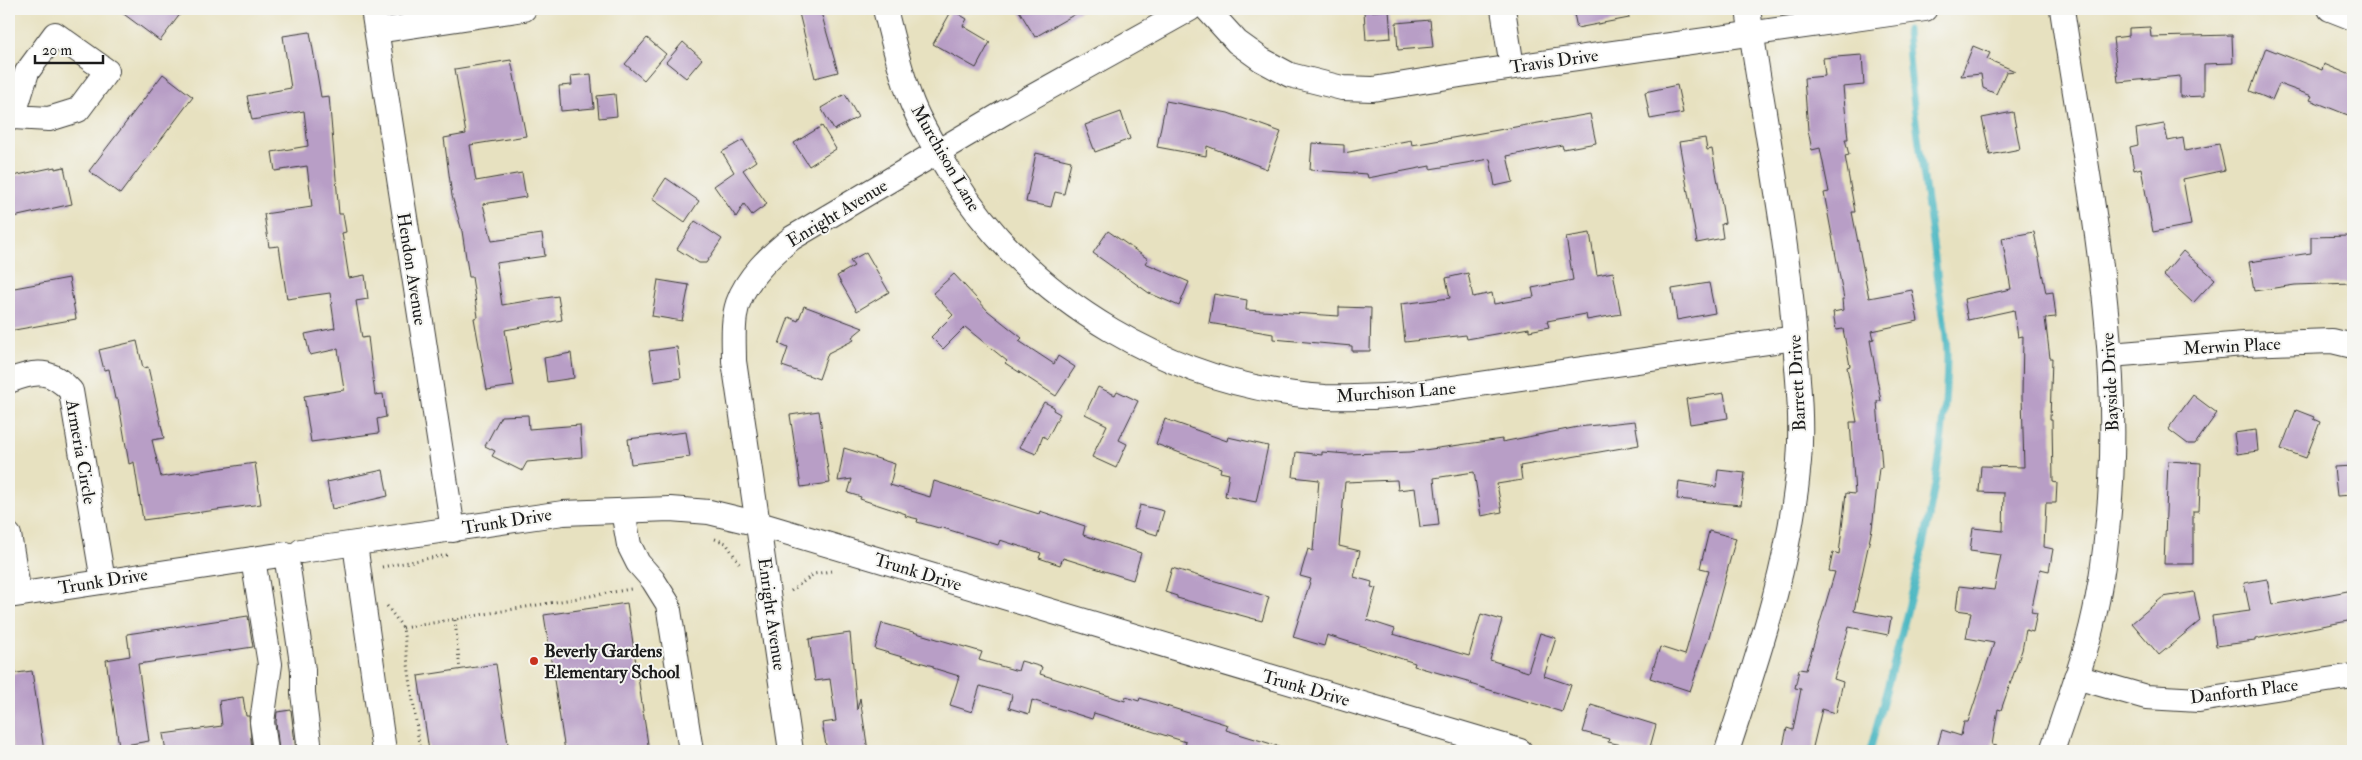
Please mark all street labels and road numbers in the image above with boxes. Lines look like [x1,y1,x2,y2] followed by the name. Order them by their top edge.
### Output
[1508,44,1600,79] street label: Travis Drive
[906,101,986,216] street label: Murchison Lane
[783,174,892,253] street label: Enright Avenue
[391,211,432,328] street label: Hendon Avenue
[2096,331,2125,432] street label: Bayside Drive
[2183,332,2282,361] street label: Merwin Place
[1783,334,1812,432] street label: Barrett Drive
[1336,377,1457,408] street label: Murchison Lane
[60,397,101,507] street label: Armeria Circle
[461,503,554,540] street label: Trunk Drive
[871,548,965,597] street label: Trunk Drive
[752,556,791,672] street label: Enright Avenue
[57,563,150,600] street label: Trunk Drive
[1259,665,1353,712] street label: Trunk Drive
[2189,673,2300,710] street label: Danforth Place

